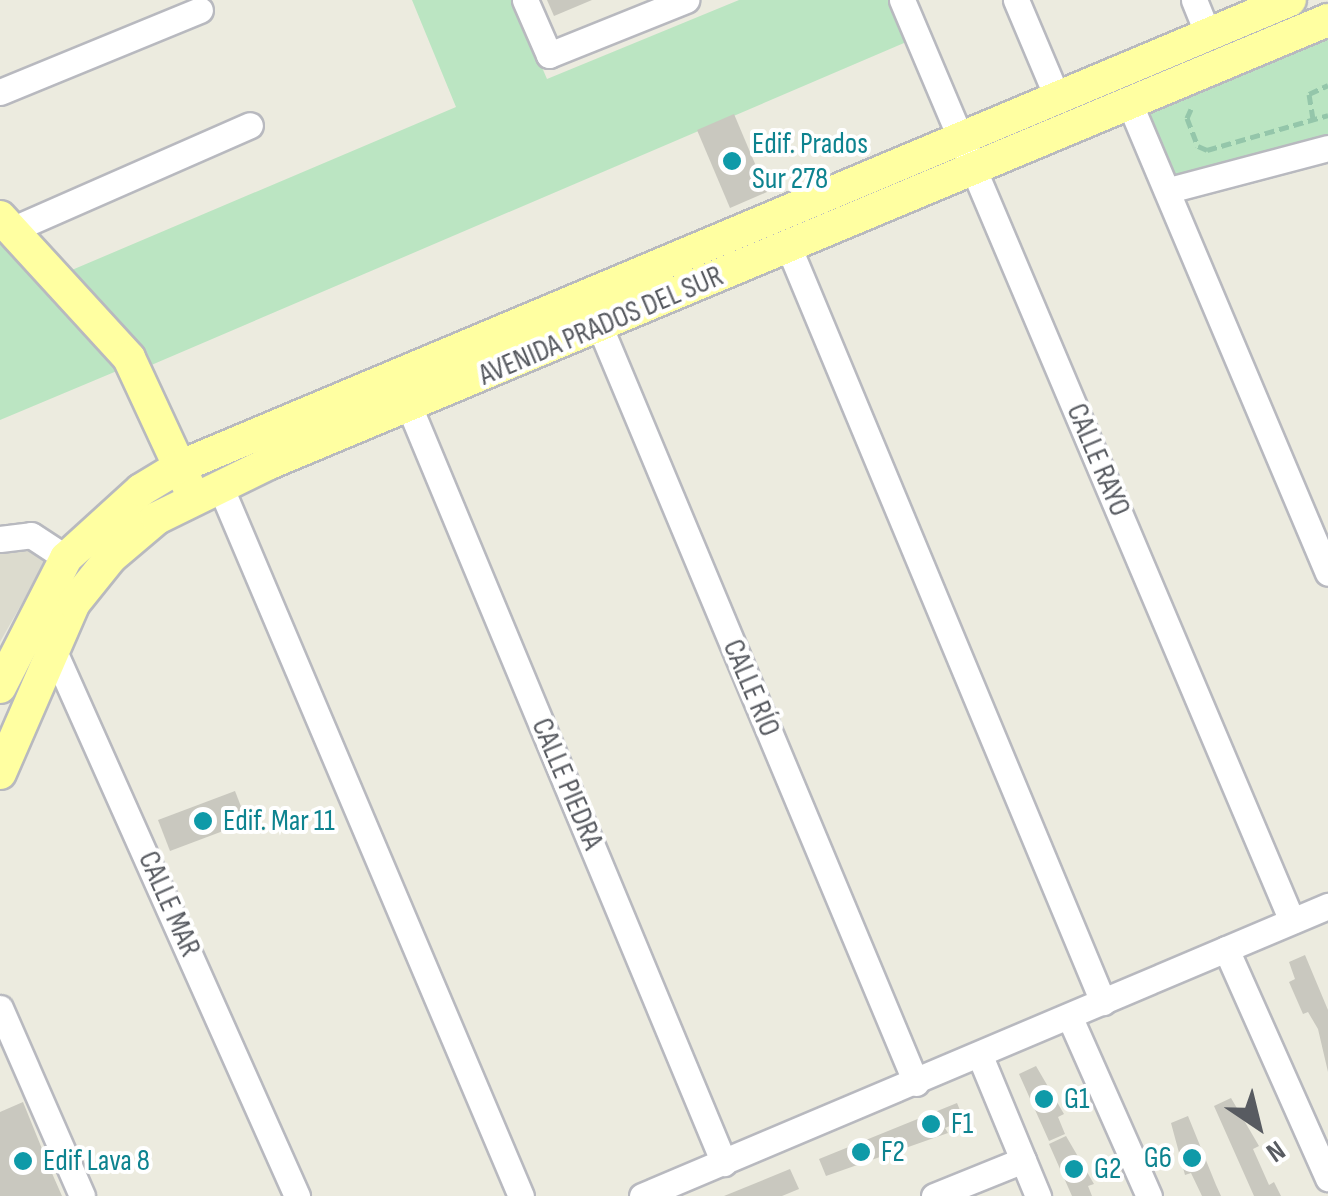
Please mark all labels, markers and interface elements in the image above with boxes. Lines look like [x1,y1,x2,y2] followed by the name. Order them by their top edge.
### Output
[752,126,868,196] place label: Edif. Prados Sur 278
[721,150,743,172] marker: Edif. Prados Sur 278
[473,258,729,394] street label: AVENIDA PRADOS DEL SUR
[1058,398,1138,522] street label: CALLE RAYO
[715,634,787,742] street label: CALLE RÍO
[523,713,611,855] street label: CALLE PIEDRA
[223,803,335,839] place label: Edif. Mar 11
[192,810,214,832] marker: Edif. Mar 11
[130,846,208,962] street label: CALLE MAR
[1208,1076,1308,1176] north arrow
[1064,1081,1090,1117] place label: G1
[1033,1088,1055,1110] marker: G1
[951,1106,973,1142] place label: F1
[920,1113,942,1135] marker: F1
[1260,1133,1291,1169] text: N
[881,1134,905,1170] place label: F2
[1144,1140,1172,1176] place label: G6
[850,1141,872,1163] marker: F2
[43,1143,150,1179] place label: Edif Lava 8
[1181,1147,1203,1169] marker: G6
[12,1150,34,1172] marker: Edif Lava 8
[1094,1151,1121,1187] place label: G2
[1063,1158,1085,1180] marker: G2

